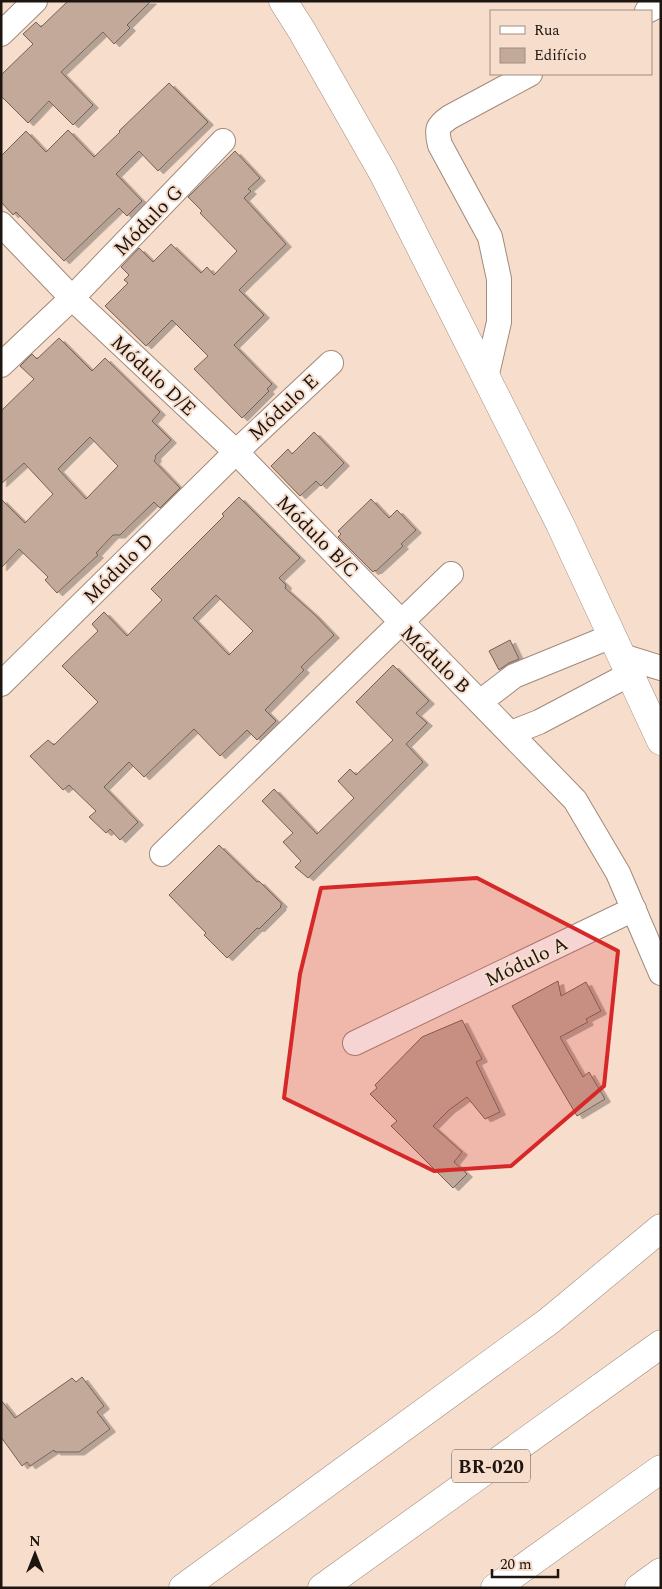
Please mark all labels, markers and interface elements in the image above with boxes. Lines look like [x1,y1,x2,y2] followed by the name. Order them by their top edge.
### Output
[490,10,652,75] legend
[534,19,560,42] text: Rua
[534,44,587,67] text: Edifício
[107,178,191,263] street label: Módulo G
[104,328,203,423] street label: Módulo D/E
[242,367,326,448] street label: Módulo E
[269,488,366,585] street label: Módulo B/C
[76,526,161,611] street label: Módulo D
[393,619,477,701] street label: Módulo B
[480,929,573,995] street label: Módulo A
[452,1450,530,1482] road number: BR-020
[10,1529,60,1579] north arrow
[29,1531,41,1552] text: N
[492,1546,558,1578] scale bar
[500,1553,532,1576] text: 20 m

